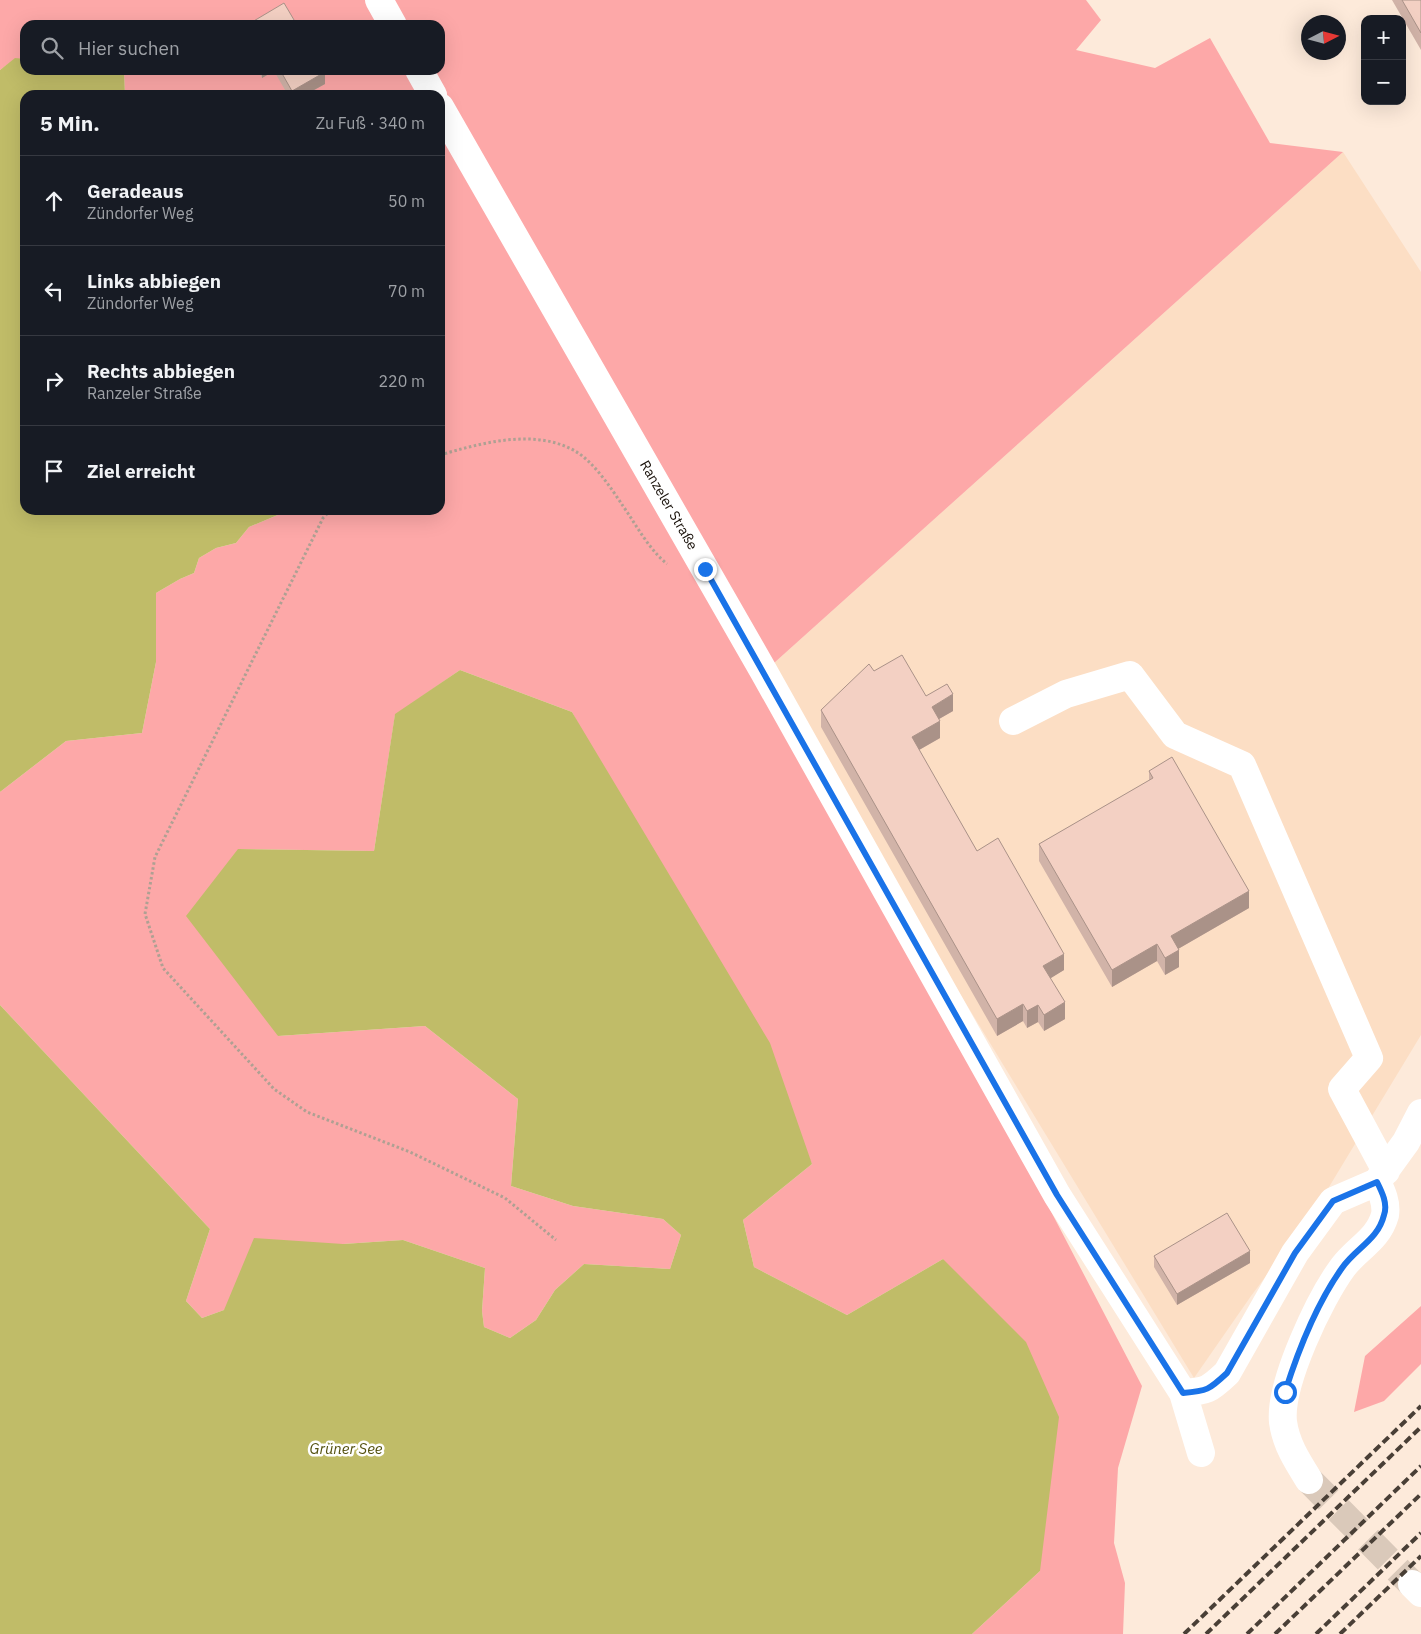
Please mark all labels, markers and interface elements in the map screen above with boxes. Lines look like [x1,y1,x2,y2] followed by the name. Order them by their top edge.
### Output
[1301,15,1346,60] north arrow
[1361,15,1406,105] map controls
[1361,15,1406,60] button: +
[20,20,445,75] search box
[38,34,66,62] icon: search
[78,36,180,60] text: Hier suchen
[1361,60,1406,105] button: −
[40,109,100,137] text: 5 Min.
[316,113,425,133] text: Zu Fuß · 340 m
[87,179,184,203] text: Geradeaus
[40,187,68,215] icon: ahead
[388,191,425,211] text: 50 m
[87,203,193,223] text: Zündorfer Weg
[87,269,221,293] text: Links abbiegen
[40,277,68,305] icon: left
[388,281,425,301] text: 70 m
[87,293,193,313] text: Zündorfer Weg
[87,359,235,383] text: Rechts abbiegen
[40,367,68,395] icon: right
[378,371,425,391] text: 220 m
[87,383,202,403] text: Ranzeler Straße
[40,457,68,485] icon: arrive
[636,457,702,553] street label: Ranzeler Straße
[87,459,195,483] text: Ziel erreicht
[694,558,717,581] route end
[1274,1381,1297,1404] route start
[310,1439,383,1458] water label: Grüner See

